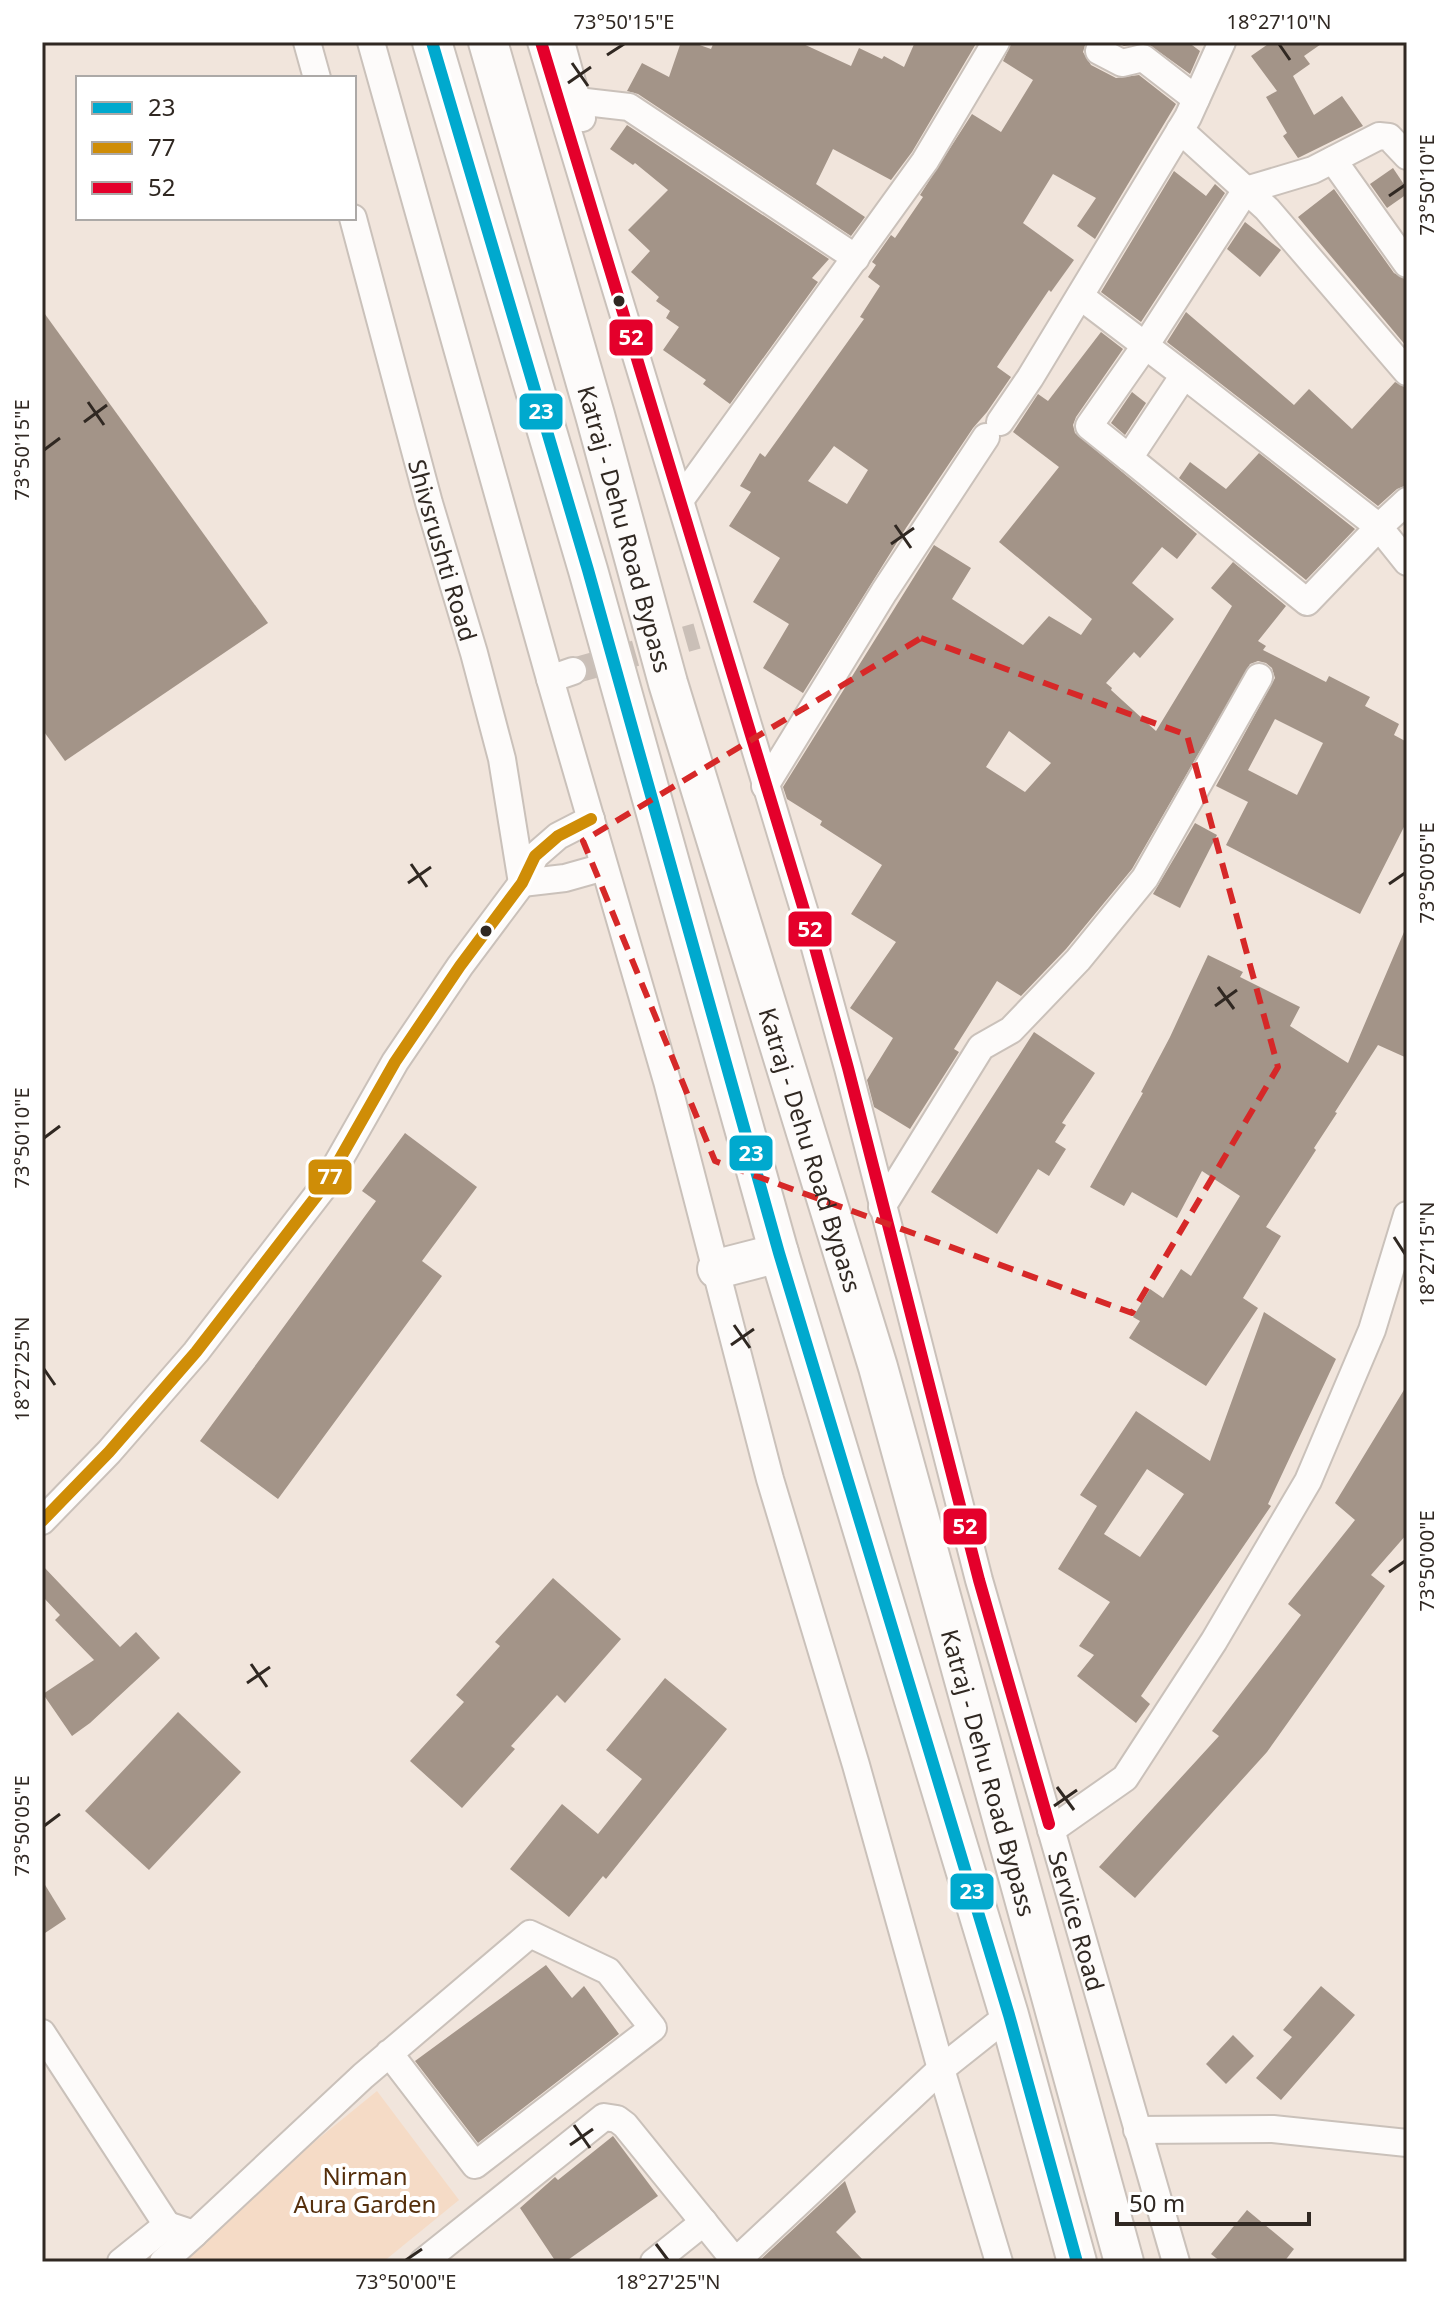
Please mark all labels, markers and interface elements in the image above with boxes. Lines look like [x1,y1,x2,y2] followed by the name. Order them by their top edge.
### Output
[574,8,674,35] text: 73°50'15"E
[1226,8,1332,35] text: 18°27'10"N
[76,76,356,220] legend
[148,90,175,123] text: 23
[148,130,175,163] text: 77
[1413,135,1440,235] text: 73°50'10"E
[148,170,175,203] text: 52
[611,293,627,309] unlabelled marker
[608,318,654,357] line badge: 52
[618,321,644,351] text: 52
[571,381,681,676] street label: Katraj - Dehu Road Bypass
[518,392,564,431] line badge: 23
[528,395,554,425] text: 23
[8,400,35,500] text: 73°50'15"E
[401,455,486,645] street label: Shivsrushti Road
[1413,823,1440,923] text: 73°50'05"E
[787,910,833,948] line badge: 52
[797,913,823,943] text: 52
[478,923,494,939] unlabelled marker
[752,1003,871,1296] street label: Katraj - Dehu Road Bypass
[8,1088,35,1188] text: 73°50'10"E
[728,1134,774,1172] line badge: 23
[738,1137,764,1167] text: 23
[307,1158,353,1196] line badge: 77
[317,1160,343,1190] text: 77
[1413,1201,1440,1307] text: 18°27'15"N
[8,1316,35,1422] text: 18°27'25"N
[942,1507,988,1546] line badge: 52
[952,1510,978,1540] text: 52
[1413,1511,1440,1611] text: 73°50'00"E
[934,1625,1045,1920] street label: Katraj - Dehu Road Bypass
[8,1776,35,1876] text: 73°50'05"E
[1042,1847,1113,1994] street label: Service Road
[949,1872,995,1911] line badge: 23
[959,1875,985,1905] text: 23
[294,2159,436,2220] park label: Nirman Aura Garden
[1117,2176,1309,2226] scale bar
[1129,2186,1185,2219] text: 50 m
[356,2268,456,2295] text: 73°50'00"E
[615,2268,721,2295] text: 18°27'25"N

